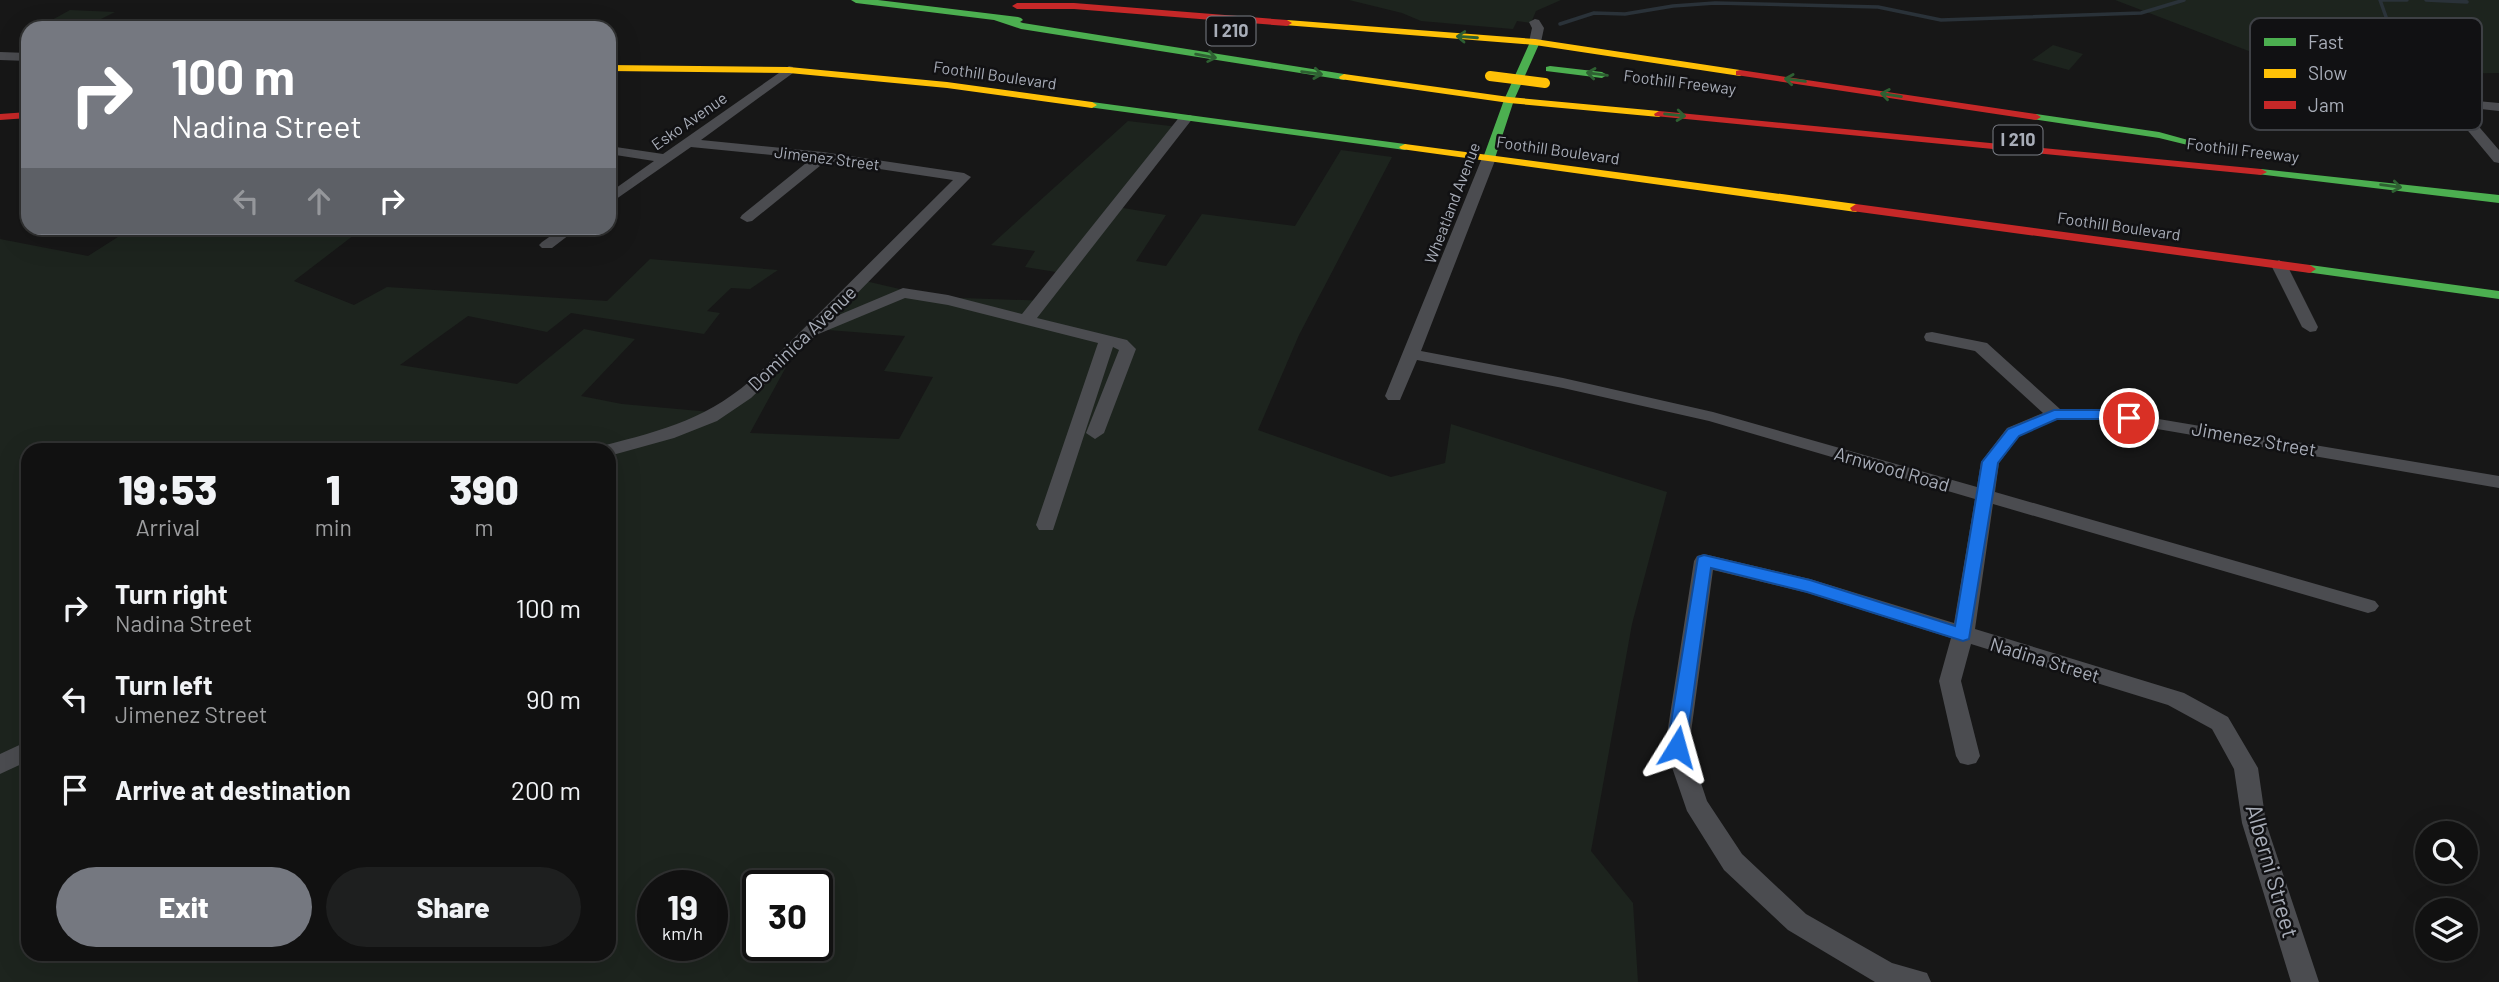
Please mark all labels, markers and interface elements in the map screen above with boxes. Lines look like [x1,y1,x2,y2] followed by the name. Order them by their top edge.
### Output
[1206,16,1256,46] road number: I 210
[2250,18,2482,130] legend
[1456,30,1479,43] one-way arrow
[2308,30,2344,53] text: Fast
[171,46,295,105] text: 100 m
[56,49,147,140] icon: right
[1194,50,1217,64] one-way arrow
[932,56,1058,93] street label: Foothill Boulevard
[2308,61,2347,84] text: Slow
[1623,65,1738,98] street label: Foothill Freeway
[1300,66,1323,79] one-way arrow
[1586,68,1609,81] one-way arrow
[1784,73,1807,86] one-way arrow
[647,88,730,154] street label: Esko Avenue
[1880,88,1903,101] one-way arrow
[2308,93,2344,116] text: Jam
[171,106,362,144] text: Nadina Street
[1663,109,1686,122] one-way arrow
[1994,125,2042,154] road number: I 210
[1495,131,1621,168] street label: Foothill Boulevard
[2186,133,2301,166] street label: Foothill Freeway
[1420,140,1483,266] street label: Wheatland Avenue
[773,142,881,173] street label: Jimenez Street
[2379,179,2402,192] one-way arrow
[227,182,265,220] icon: left
[300,182,338,220] icon: ahead
[373,182,411,220] icon: right
[2056,207,2182,244] street label: Foothill Boulevard
[743,280,861,395] street label: Dominica Avenue
[2099,388,2159,448] pin
[2110,399,2148,437] icon: arrive
[2190,416,2318,461] street label: Jimenez Street
[1832,441,1952,496] street label: Arnwood Road
[118,463,217,513] text: 19:53
[326,463,341,513] text: 1
[449,463,519,513] text: 390
[136,513,200,541] text: Arrival
[315,513,352,541] text: min
[474,513,493,541] text: m
[115,578,228,609] text: Turn right
[56,589,94,627] icon: right
[516,592,581,623] text: 100 m
[115,609,252,637] text: Nadina Street
[1988,632,2103,687] street label: Nadina Street
[115,669,213,700] text: Turn left
[56,680,94,718] icon: left
[526,683,581,714] text: 90 m
[115,700,267,728] text: Jimenez Street
[1640,710,1714,784] position arrow
[56,771,94,809] icon: arrive
[115,774,351,805] text: Arrive at destination
[511,774,581,805] text: 200 m
[2240,801,2305,941] street label: Alberni Street
[2415,821,2478,961] map controls
[2415,821,2478,884] button: search
[56,867,312,947] button: Exit
[326,867,581,947] button: Share
[742,870,833,961] speed limit sign: 30
[667,885,698,927] text: 19
[2415,898,2478,961] button: layers
[662,922,703,944] text: km/h

